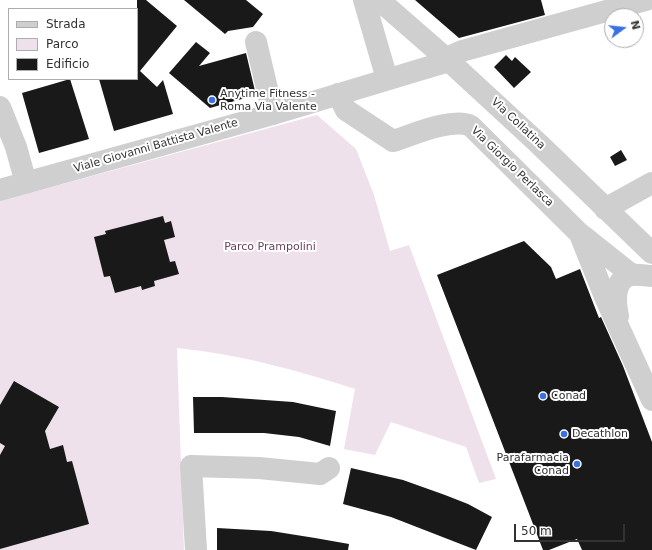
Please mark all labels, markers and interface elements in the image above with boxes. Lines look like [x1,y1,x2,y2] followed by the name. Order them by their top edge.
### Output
[8,8,138,80] legend
[604,8,644,48] north arrow
[46,17,86,31] text: Strada
[628,19,643,31] text: N
[46,37,79,51] text: Parco
[46,57,89,71] text: Edificio
[220,87,317,113] place label: Anytime Fitness - Roma Via Valente
[207,95,217,105] marker: Anytime Fitness - Roma Via Valente
[488,96,548,152] street label: Via Collatina
[72,116,240,176] street label: Viale Giovanni Battista Valente
[468,124,556,210] street label: Via Giorgio Perlasca
[224,240,316,254] park label: Parco Prampolini
[551,389,586,403] place label: Conad
[538,391,548,401] marker: Conad
[572,427,628,441] place label: Decathlon
[559,429,569,439] marker: Decathlon
[497,451,569,477] place label: Parafarmacia Conad
[572,459,582,469] marker: Parafarmacia Conad
[516,516,627,542] scale bar
[521,524,552,538] text: 50 m

